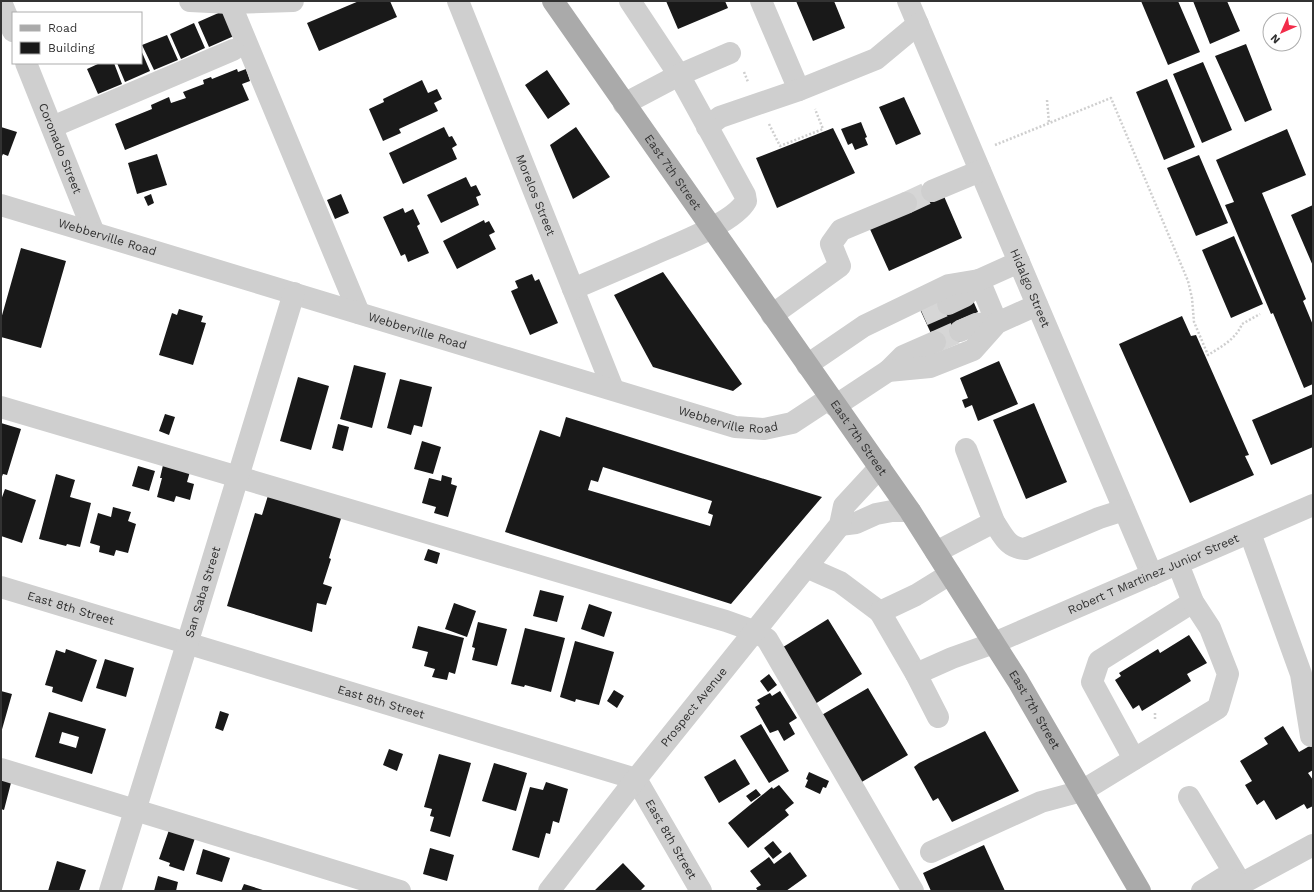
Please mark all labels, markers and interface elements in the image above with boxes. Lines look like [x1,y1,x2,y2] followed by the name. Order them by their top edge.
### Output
[12,12,142,64] legend
[1262,12,1302,52] north arrow
[48,21,77,35] text: Road
[1268,31,1283,46] text: N
[48,41,95,55] text: Building
[36,101,85,196] street label: Coronado Street
[642,132,704,213] street label: East 7th Street
[513,152,558,238] street label: Morelos Street
[56,216,158,259] street label: Webberville Road
[1007,247,1053,329] street label: Hidalgo Street
[366,309,468,352] street label: Webberville Road
[827,397,890,478] street label: East 7th Street
[677,403,779,436] street label: Webberville Road
[1066,531,1241,617] street label: Robert T Martinez Junior Street
[182,545,223,639] street label: San Saba Street
[26,588,116,628] street label: East 8th Street
[658,665,730,750] street label: Prospect Avenue
[1006,668,1063,752] street label: East 7th Street
[336,682,426,722] street label: East 8th Street
[642,797,700,882] street label: East 8th Street

